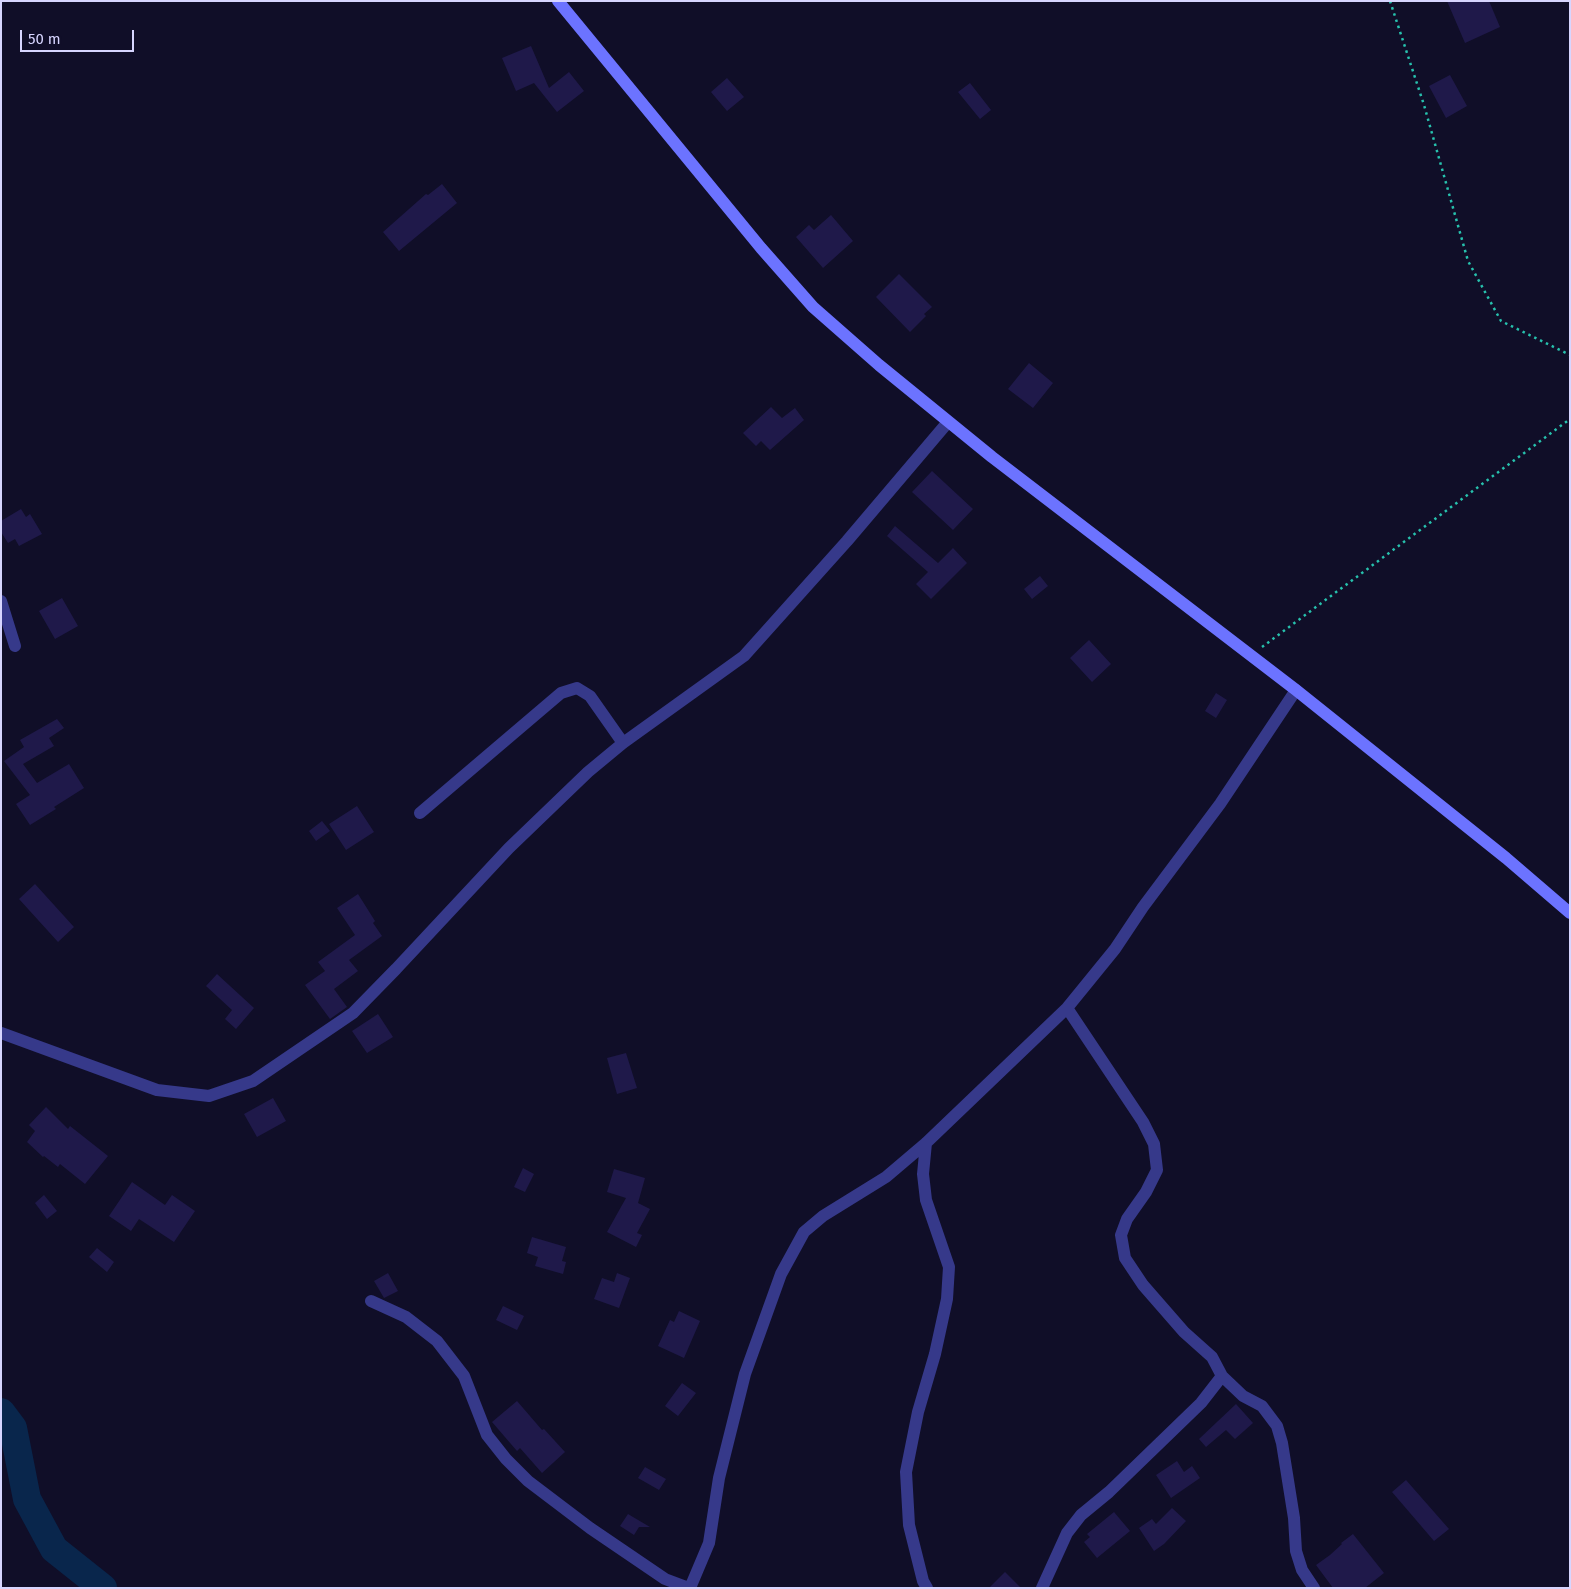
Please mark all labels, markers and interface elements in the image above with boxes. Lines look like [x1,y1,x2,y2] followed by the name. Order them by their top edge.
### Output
[22,20,136,52] scale bar
[28,30,61,48] text: 50 m

